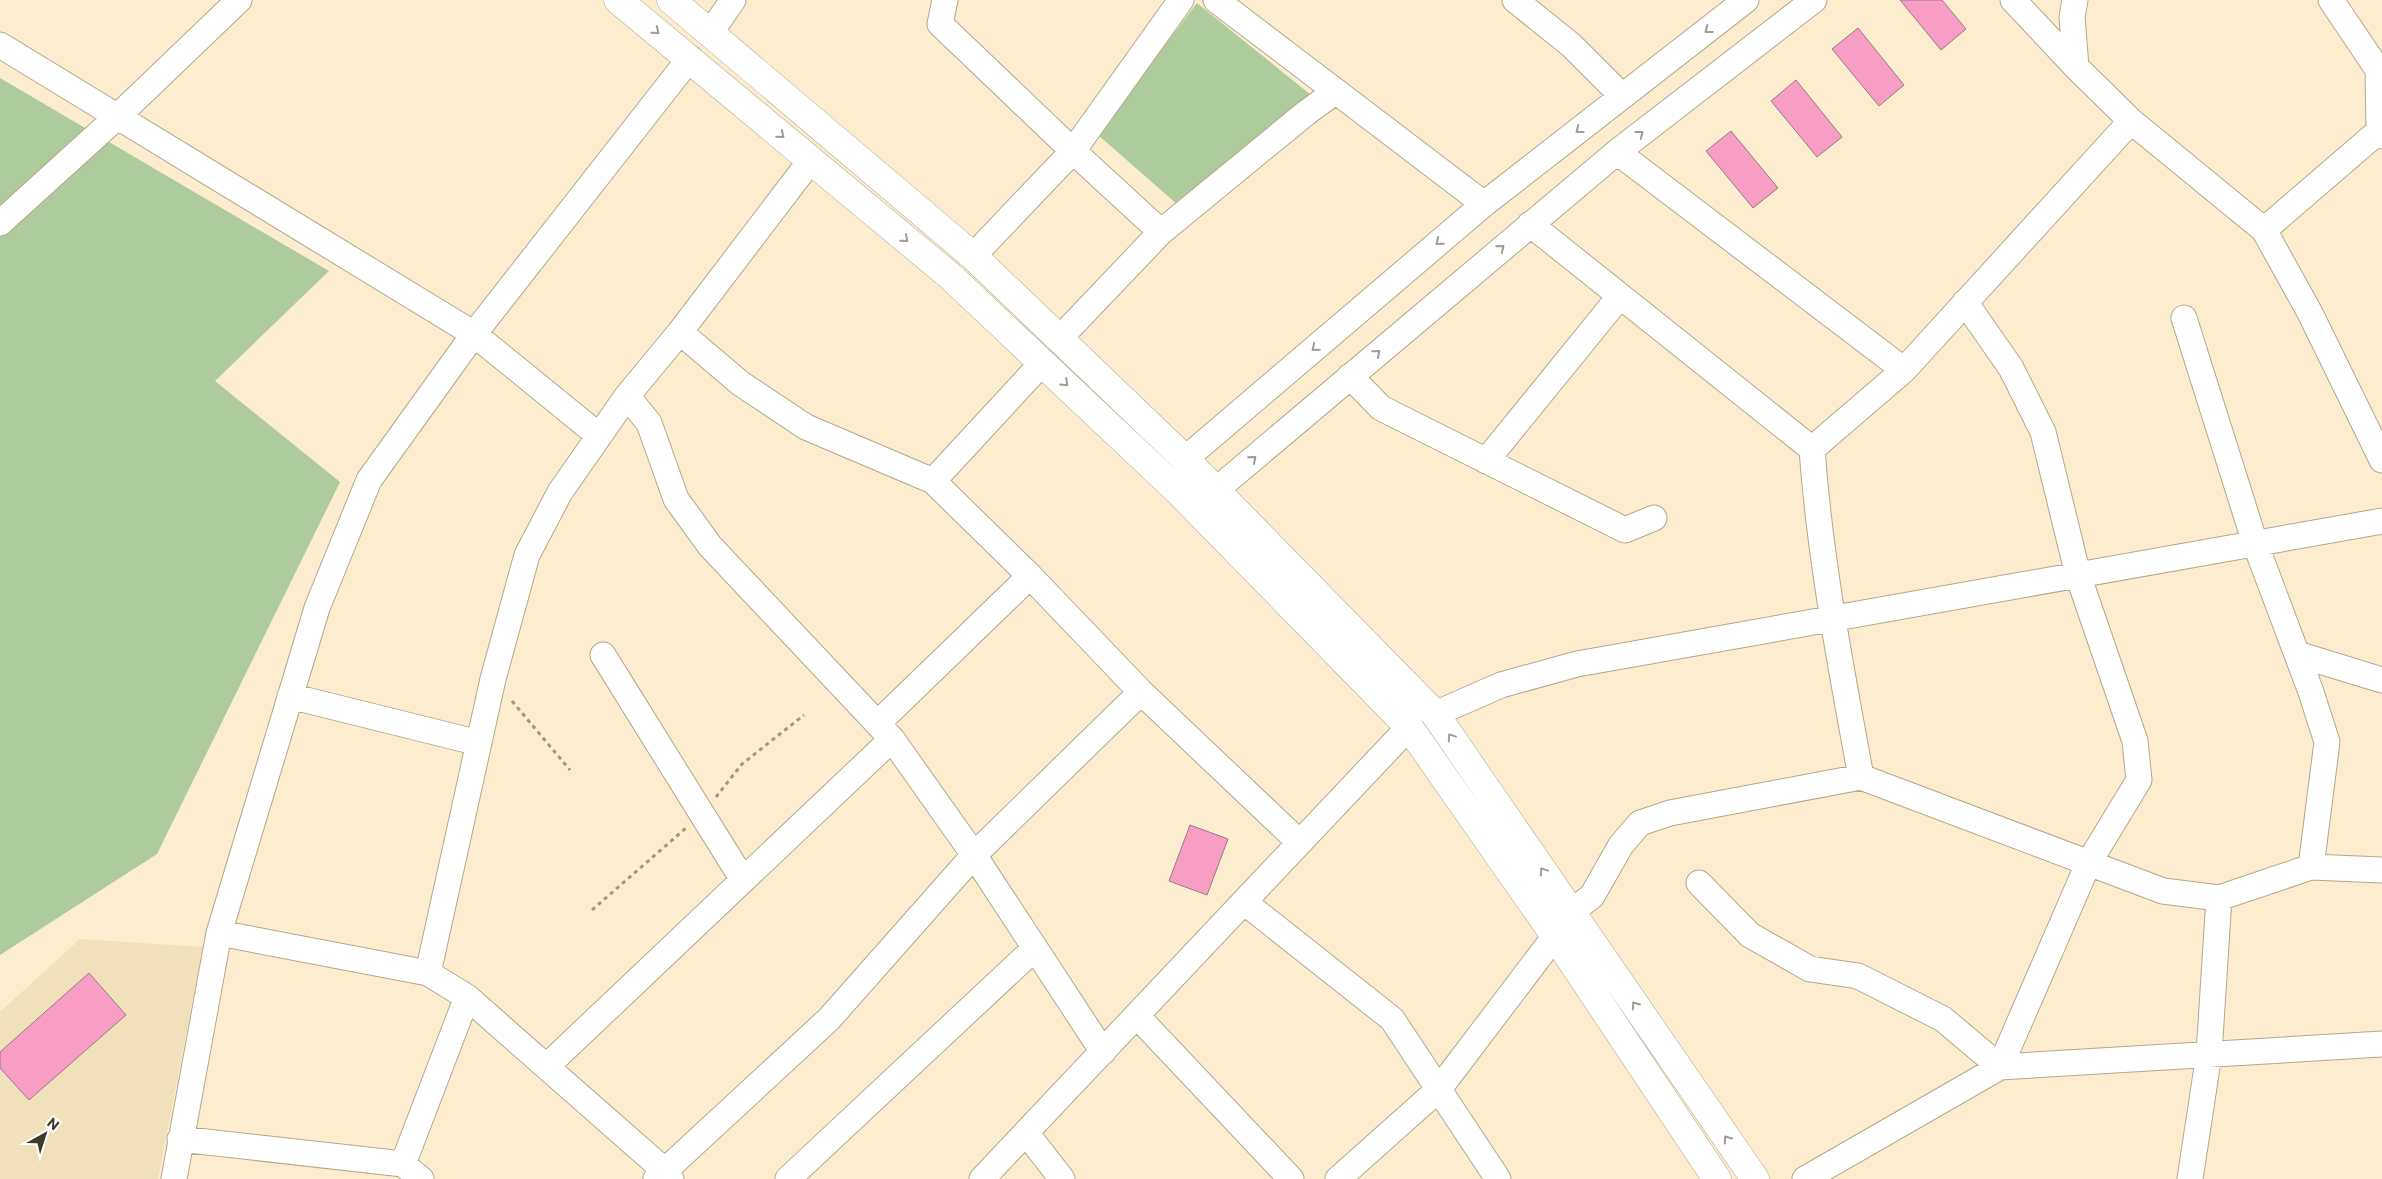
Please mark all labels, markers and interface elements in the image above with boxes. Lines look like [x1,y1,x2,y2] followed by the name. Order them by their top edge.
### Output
[1704,24,1714,33] one-way arrow
[650,25,659,33] one-way arrow
[1576,124,1585,133] one-way arrow
[775,129,784,137] one-way arrow
[1634,132,1643,140] one-way arrow
[900,233,909,242] one-way arrow
[1436,237,1445,245] one-way arrow
[1495,246,1504,254] one-way arrow
[1312,342,1321,351] one-way arrow
[1371,350,1380,359] one-way arrow
[1059,377,1068,386] one-way arrow
[1247,456,1256,464] one-way arrow
[1448,734,1457,743] one-way arrow
[1540,868,1549,877] one-way arrow
[1632,1001,1641,1011] one-way arrow
[20,1109,70,1159] north arrow
[44,1114,63,1133] text: N
[1724,1135,1733,1145] one-way arrow

